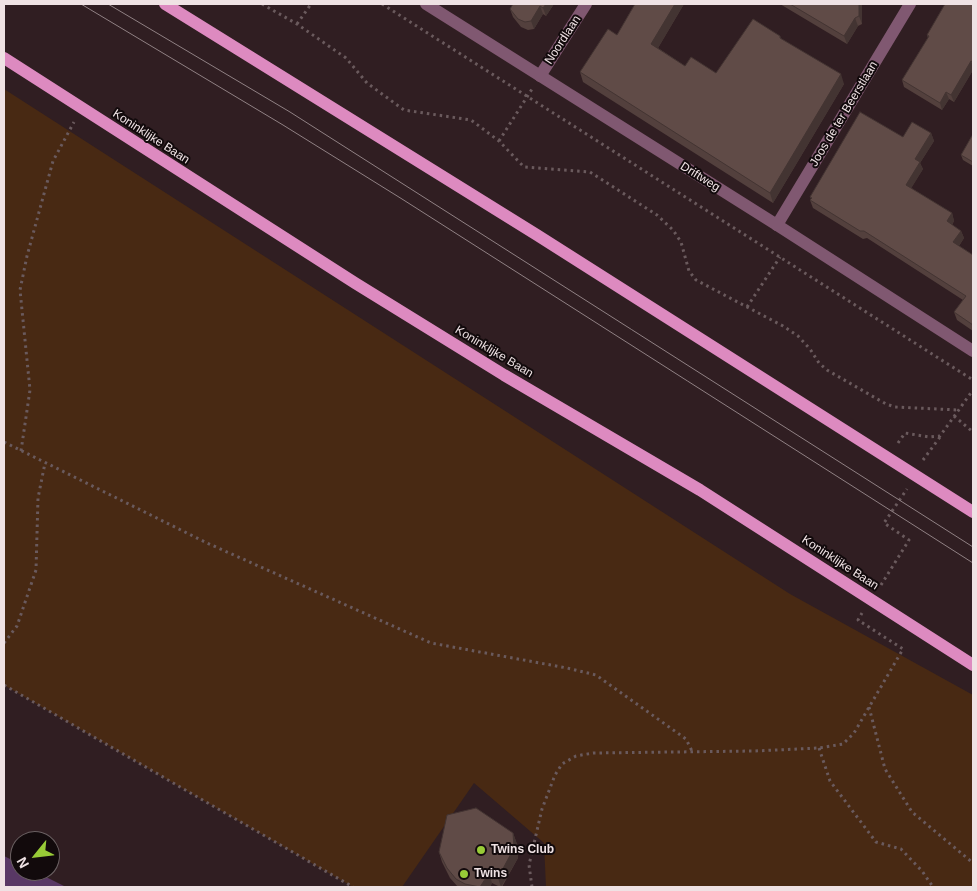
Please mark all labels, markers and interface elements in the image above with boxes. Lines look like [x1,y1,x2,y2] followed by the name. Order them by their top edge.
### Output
[542,13,584,67] street label: Noordlaan
[807,59,881,169] street label: Joos de ter Beerstlaan
[110,107,192,167] street label: Koninklijke Baan
[678,159,722,195] street label: Driftweg
[452,323,536,381] street label: Koninklijke Baan
[799,533,881,593] street label: Koninklijke Baan
[10,831,60,881] north arrow
[491,843,554,857] place label: Twins Club
[475,844,487,856] marker: Twins Club
[13,854,32,871] text: N
[474,867,507,881] place label: Twins
[458,868,470,880] marker: Twins

